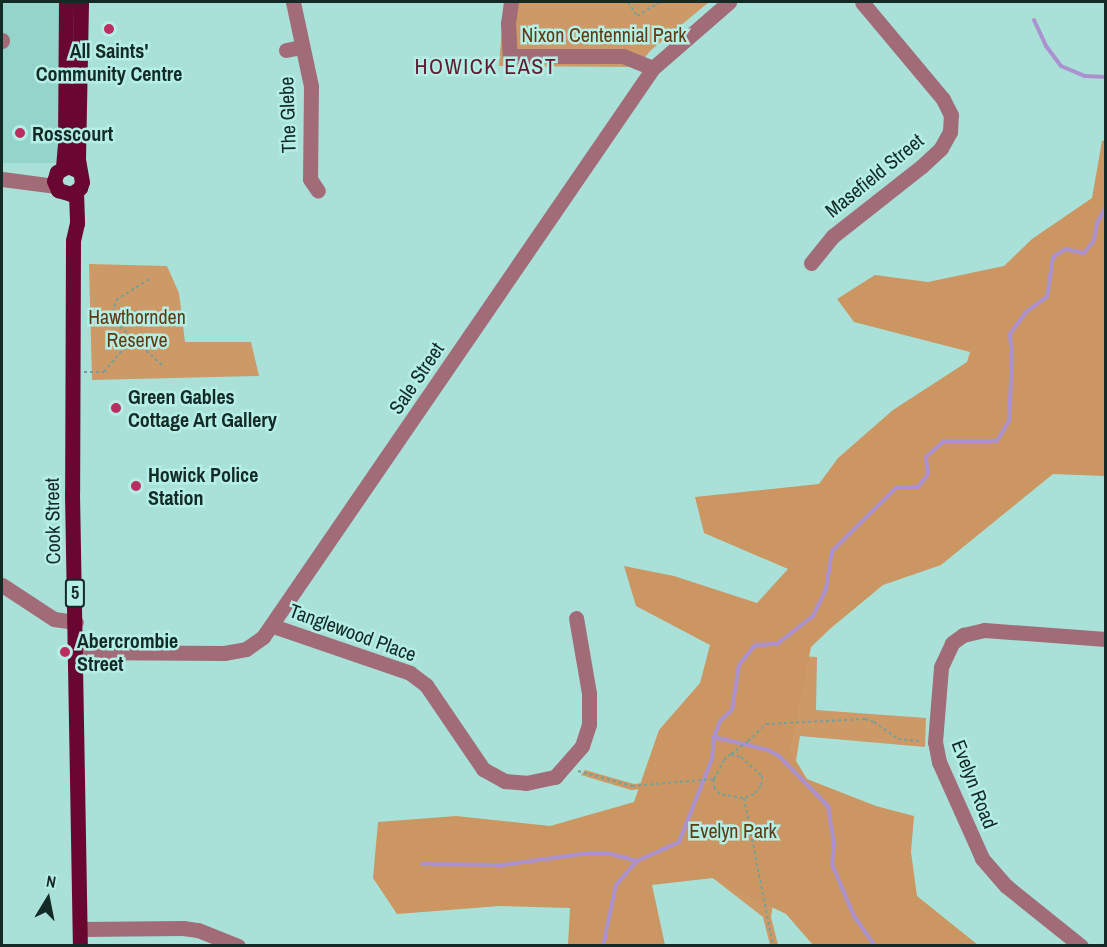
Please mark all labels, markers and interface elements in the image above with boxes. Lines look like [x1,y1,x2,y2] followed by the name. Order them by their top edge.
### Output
[102,22,116,36] marker: All Saints' Community Centre
[522,22,686,46] park label: Nixon Centennial Park
[36,38,182,85] place label: All Saints' Community Centre
[415,54,557,80] district label: HOWICK EAST
[274,76,300,154] street label: The Glebe
[32,121,113,145] place label: Rosscourt
[13,126,27,140] marker: Rosscourt
[820,128,928,222] street label: Masefield Street
[88,304,186,351] park label: Hawthornden Reserve
[383,338,449,418] street label: Sale Street
[128,384,277,431] place label: Green Gables Cottage Art Gallery
[109,401,123,415] marker: Green Gables Cottage Art Gallery
[148,462,258,509] place label: Howick Police Station
[39,477,65,565] street label: Cook Street
[129,479,143,493] marker: Howick Police Station
[64,578,86,608] road number: 5
[286,598,420,666] street label: Tanglewood Place
[77,628,178,675] place label: Abercrombie Street
[58,645,72,659] marker: Abercrombie Street
[947,736,1003,832] street label: Evelyn Road
[689,818,777,842] park label: Evelyn Park
[18,869,78,929] north arrow
[45,870,58,893] text: N

